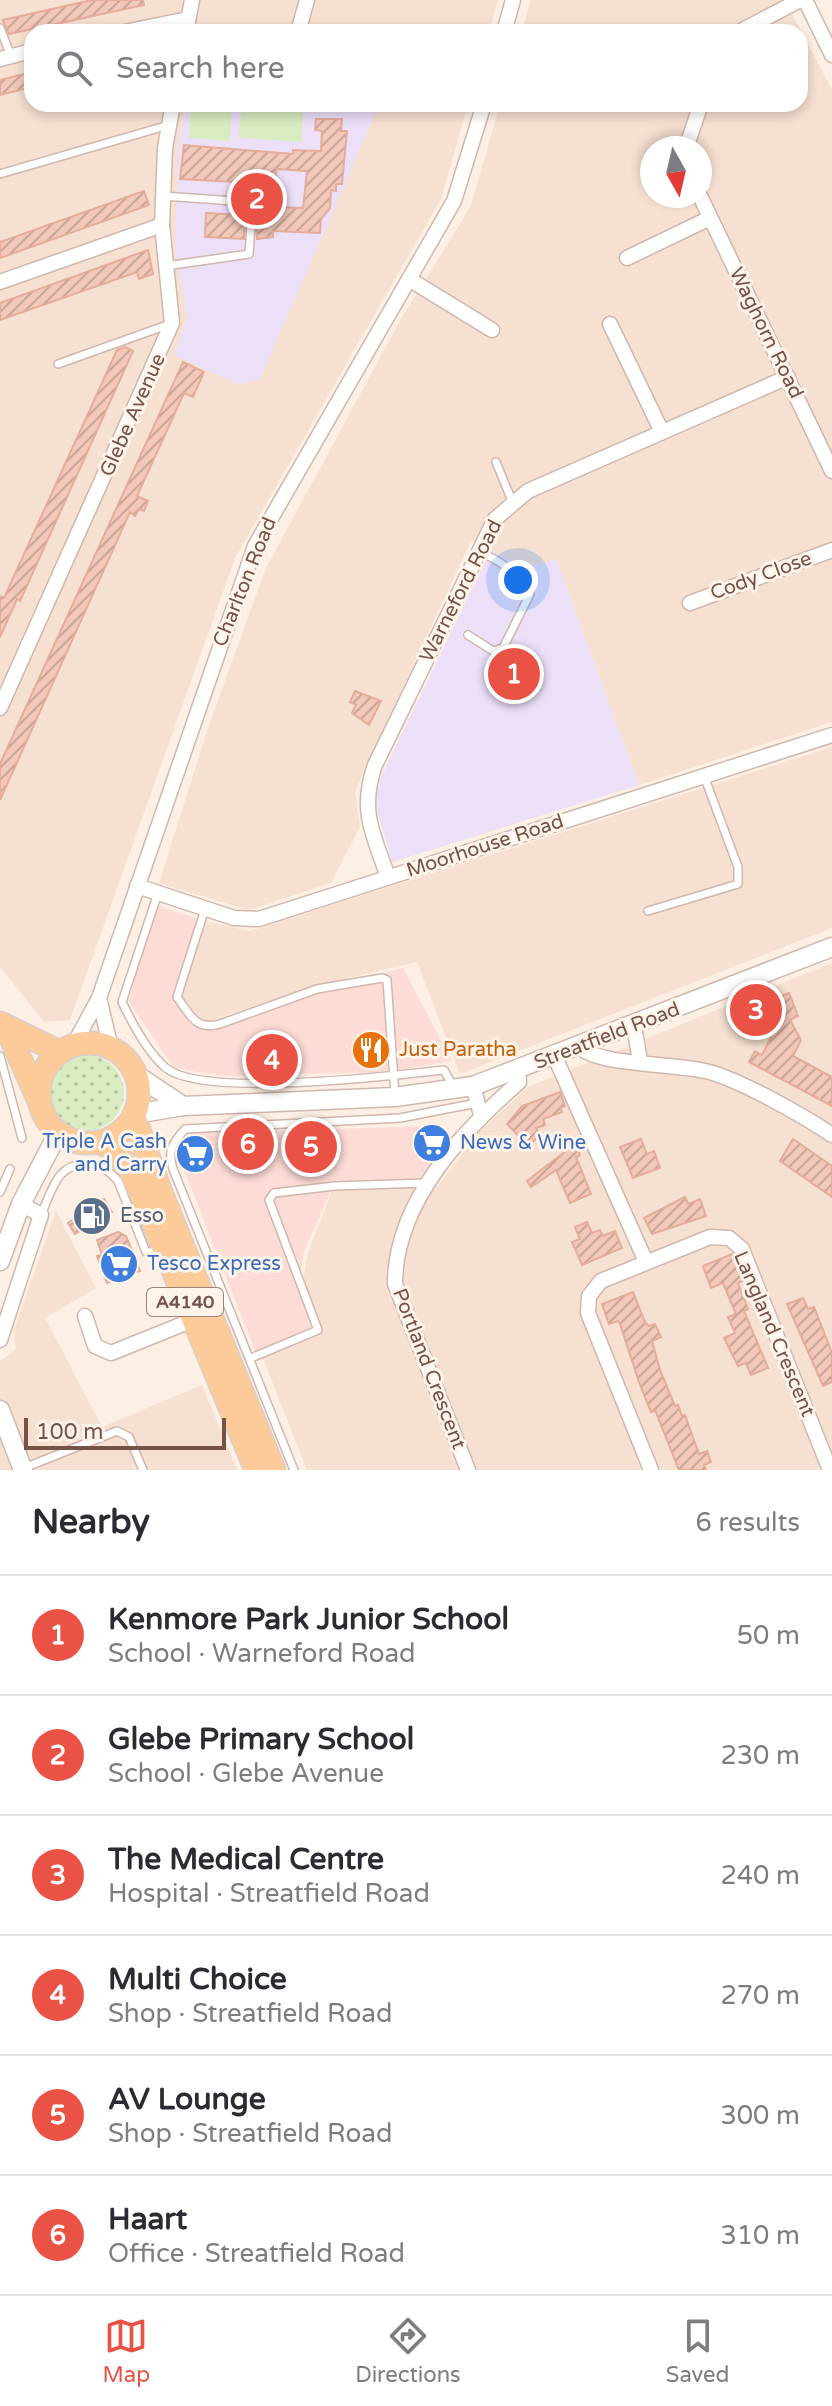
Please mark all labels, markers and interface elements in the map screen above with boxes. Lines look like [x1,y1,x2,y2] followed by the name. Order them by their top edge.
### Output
[24,24,808,112] search box
[52,46,96,90] icon: search
[116,50,285,87] text: Search here
[640,136,712,208] north arrow
[231,169,283,229] pin: 2
[724,264,808,402] street label: Waghorn Road
[95,350,171,480] street label: Glebe Avenue
[208,514,282,650] street label: Charlton Road
[415,516,507,666] street label: Warneford Road
[707,547,815,605] street label: Cody Close
[498,560,538,600] your location
[488,644,540,704] pin: 1
[403,809,567,883] street label: Moorhouse Road
[730,980,782,1040] pin: 3
[531,997,683,1075] street label: Streatfield Road
[350,1029,392,1071] restaurant icon: Just Paratha
[246,1030,298,1090] pin: 4
[399,1038,517,1062] place label: Just Paratha
[222,1114,274,1174] pin: 6
[285,1117,337,1177] pin: 5
[411,1122,453,1164] supermarket icon: News & Wine
[42,1130,167,1177] place label: Triple A Cash and Carry
[460,1131,586,1155] place label: News & Wine
[174,1133,216,1175] supermarket icon: Triple A Cash and Carry
[71,1195,113,1237] fuel station icon: Esso
[120,1204,164,1228] place label: Esso
[98,1243,140,1285] supermarket icon: Tesco Express
[728,1248,820,1421] street label: Langland Crescent
[147,1252,281,1276] place label: Tesco Express
[387,1285,471,1453] street label: Portland Crescent
[147,1288,223,1316] road number: A4140
[24,1414,226,1450] scale bar
[36,1419,103,1445] text: 100 m
[32,1502,150,1543] text: Nearby
[695,1507,800,1538] text: 6 results
[108,1601,509,1638] text: Kenmore Park Junior School
[50,1620,66,1651] text: 1
[737,1620,800,1651] text: 50 m
[108,1638,416,1669] text: School · Warneford Road
[108,1721,414,1758] text: Glebe Primary School
[50,1740,66,1771] text: 2
[720,1740,800,1771] text: 230 m
[108,1758,384,1789] text: School · Glebe Avenue
[108,1841,384,1878] text: The Medical Centre
[50,1860,66,1891] text: 3
[720,1860,800,1891] text: 240 m
[108,1878,430,1909] text: Hospital · Streatfield Road
[108,1961,287,1998] text: Multi Choice
[50,1980,66,2011] text: 4
[720,1980,800,2011] text: 270 m
[108,1998,392,2029] text: Shop · Streatfield Road
[108,2081,266,2118] text: AV Lounge
[50,2100,66,2131] text: 5
[720,2100,800,2131] text: 300 m
[108,2118,392,2149] text: Shop · Streatfield Road
[108,2201,187,2238] text: Haart
[50,2220,66,2251] text: 6
[720,2220,800,2251] text: 310 m
[108,2238,405,2269] text: Office · Streatfield Road
[103,2314,150,2388] tab: Map
[355,2314,461,2388] tab: Directions
[666,2314,729,2388] tab: Saved

